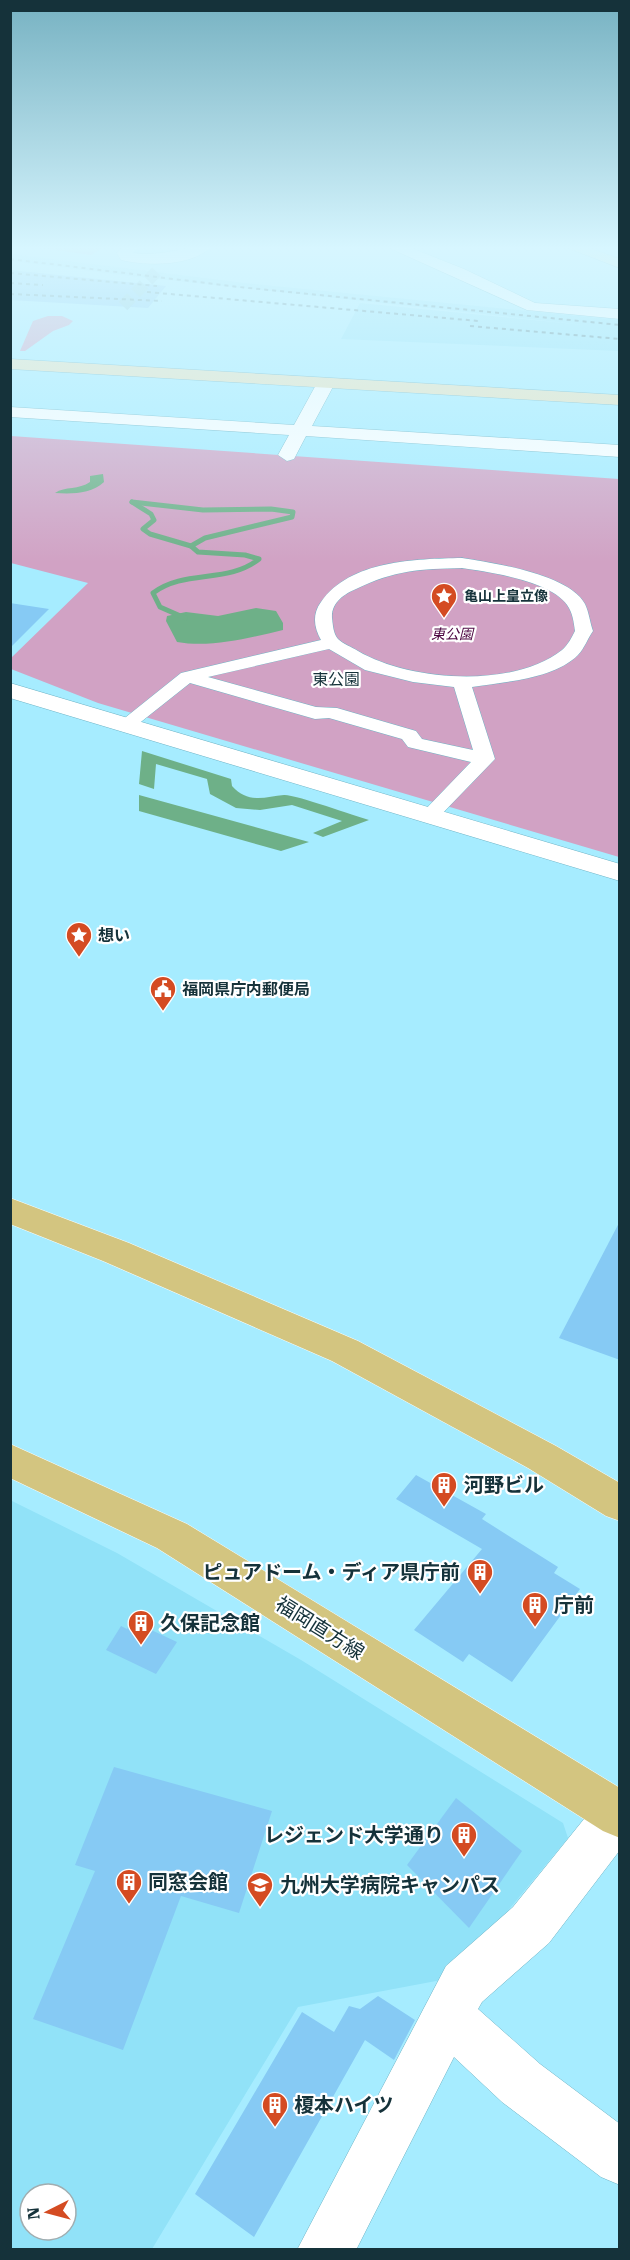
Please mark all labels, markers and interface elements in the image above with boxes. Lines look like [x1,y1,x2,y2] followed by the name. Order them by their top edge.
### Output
[429,581,459,619] place icon: 亀山上皇立像
[464,588,548,604] place label: 亀山上皇立像
[431,626,475,642] park label: 東公園
[312,670,360,689] district label: 東公園
[64,920,94,958] place icon: 想い
[98,926,130,945] place label: 想い
[148,974,178,1012] public building icon: 福岡県庁内郵便局
[182,980,310,999] place label: 福岡県庁内郵便局
[429,1470,459,1508] building icon: 河野ビル
[464,1473,544,1497] place label: 河野ビル
[465,1557,495,1595] building icon: ピュアドーム・ディア県庁前
[202,1560,460,1584] place label: ピュアドーム・ディア県庁前
[520,1590,550,1628] building icon: 庁前
[271,1591,369,1665] street label: 福岡直方線
[554,1593,594,1617] place label: 庁前
[126,1608,156,1646] building icon: 久保記念館
[160,1611,260,1635] place label: 久保記念館
[449,1820,479,1858] building icon: レジェンド大学通り
[264,1823,444,1847] place label: レジェンド大学通り
[114,1867,144,1905] building icon: 同窓会館
[148,1870,228,1894] place label: 同窓会館
[245,1870,275,1908] school or university icon: 九州大学病院キャンパス
[280,1873,500,1897] place label: 九州大学病院キャンパス
[260,2090,290,2128] building icon: 榎本ハイツ
[294,2093,394,2117] place label: 榎本ハイツ
[18,2182,78,2242] north arrow
[23,2206,44,2221] text: N

